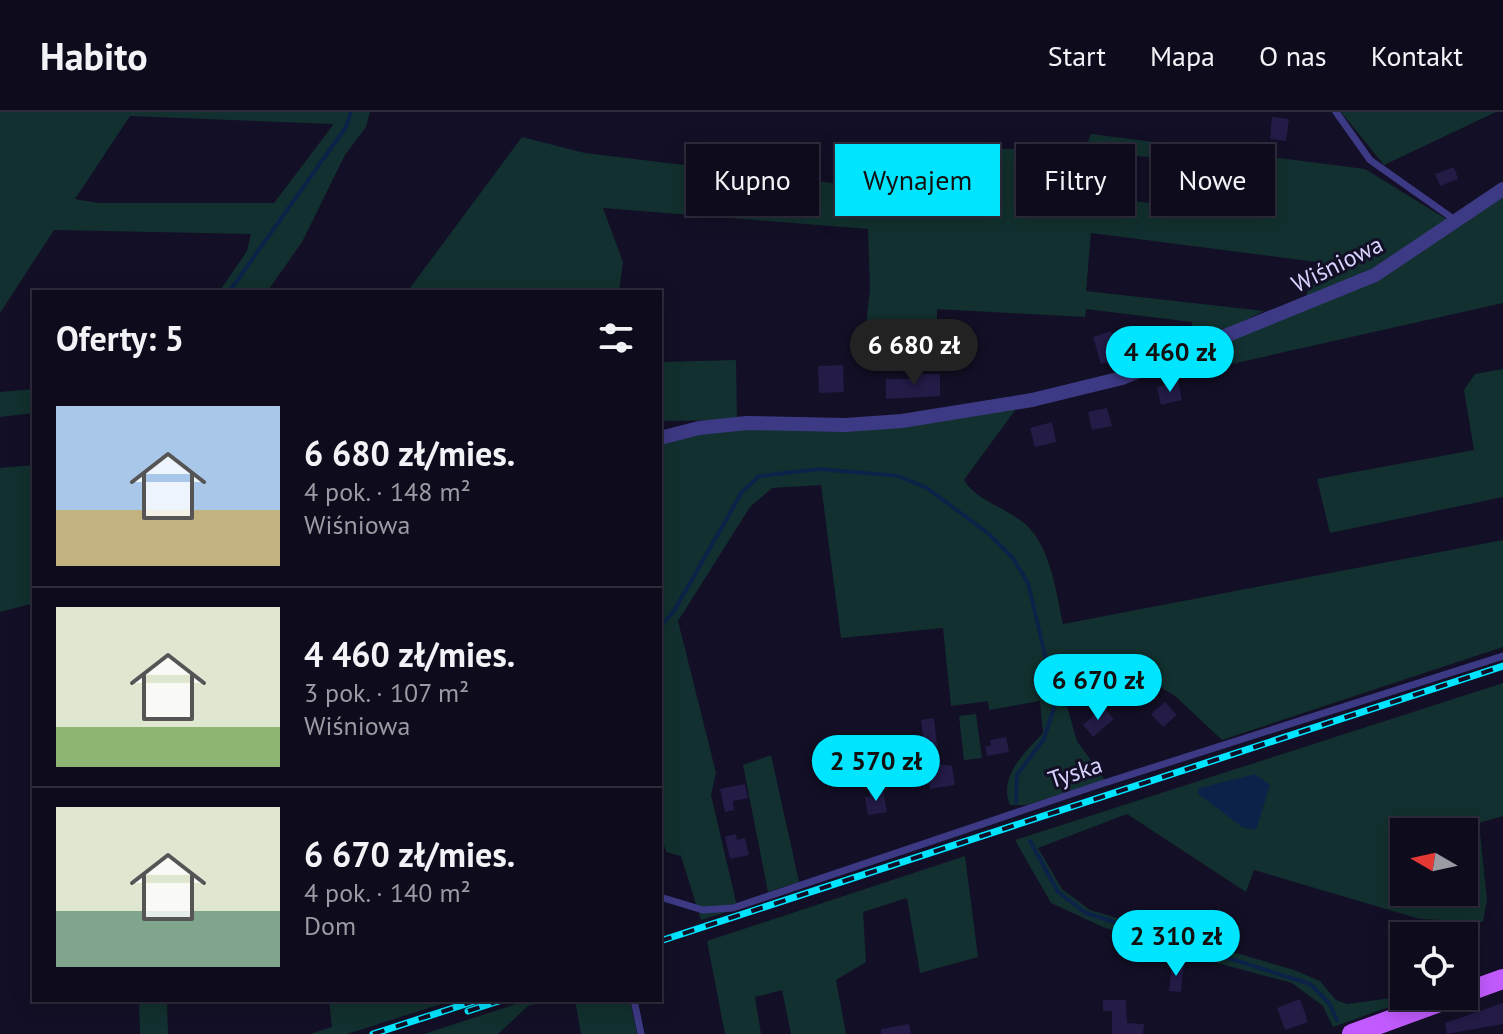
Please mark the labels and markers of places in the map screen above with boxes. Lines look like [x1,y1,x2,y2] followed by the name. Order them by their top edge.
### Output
[831,319,997,387] pin: 6 680 zł
[1087,326,1253,394] pin: 4 460 zł
[1015,654,1181,722] pin: 6 670 zł
[793,735,959,803] pin: 2 570 zł
[1093,910,1259,978] pin: 2 310 zł

